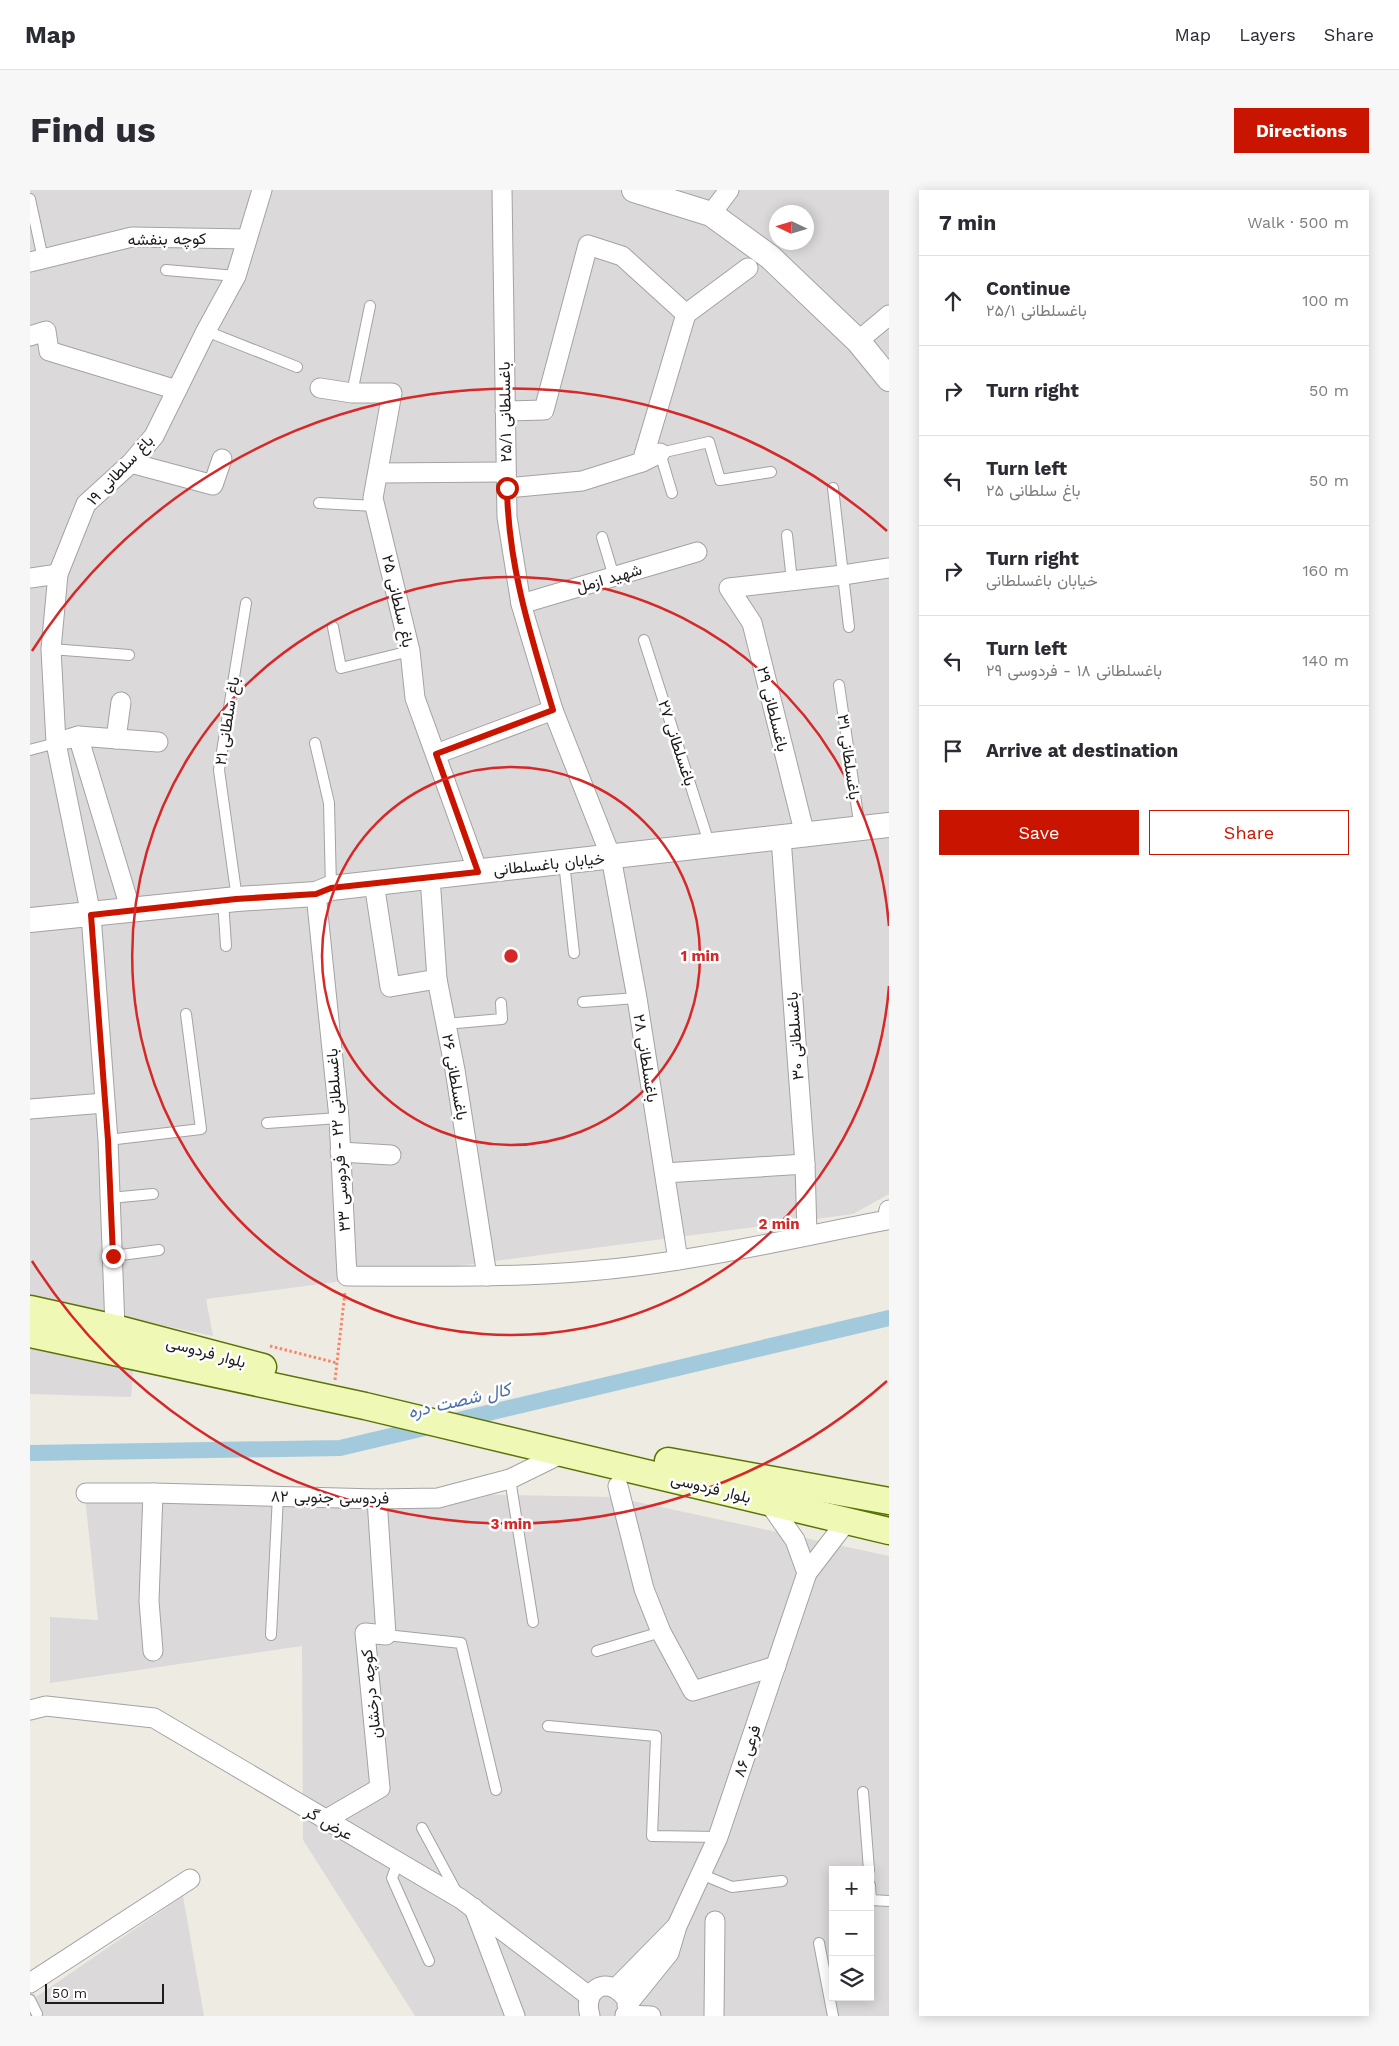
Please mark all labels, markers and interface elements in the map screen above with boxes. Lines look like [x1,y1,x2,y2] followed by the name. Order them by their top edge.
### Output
[25,21,76,49] text: Map
[1174,24,1211,45] text: Map
[1239,24,1296,45] text: Layers
[1324,24,1374,45] text: Share
[1234,108,1369,153] button: Directions
[30,109,156,151] text: Find us
[769,205,814,250] north arrow
[939,210,996,235] text: 7 min
[1247,213,1349,232] text: Walk · 500 m
[128,229,206,251] street label: کوچه بنفشه
[986,277,1070,300] text: Continue
[939,287,967,315] icon: ahead
[1302,291,1349,310] text: 100 m
[986,301,1087,320] text: باغسلطانی ۲۵/۱
[495,361,516,462] street label: باغسلطانی ۲۵/۱
[939,377,967,405] icon: right
[986,379,1079,402] text: Turn right
[1309,381,1349,400] text: 50 m
[83,431,159,510] street label: باغ سلطانی ۱۹
[986,457,1067,480] text: Turn left
[939,467,967,495] icon: left
[1309,471,1349,490] text: 50 m
[496,477,519,500] route start
[986,481,1080,500] text: باغ سلطانی ۲۵
[986,547,1079,570] text: Turn right
[376,553,418,650] street label: باغ سلطانی ۲۵
[939,557,967,585] icon: right
[574,560,644,597] street label: شهید ازمل
[1302,561,1349,580] text: 160 m
[986,571,1098,590] text: خیابان باغسلطانی
[986,637,1067,660] text: Turn left
[939,647,967,675] icon: left
[1302,651,1349,670] text: 140 m
[986,661,1162,680] text: باغسلطانی ۱۸ - فردوسی ۲۹
[752,664,793,754] street label: باغسلطانی ۲۹
[211,675,245,767] street label: باغ سلطانی ۲۱
[653,698,700,789] street label: باغسلطانی ۲۷
[833,713,864,801] street label: باغسلطانی ۳۱
[939,737,967,765] icon: arrive
[986,739,1178,762] text: Arrive at destination
[939,810,1139,855] button: Save
[1149,810,1349,855] button: Share
[492,849,606,880] street label: خیابان باغسلطانی
[502,947,520,965] centre of rings
[681,947,719,965] text: 1 min
[782,991,809,1081] street label: باغسلطانی ۳۰
[629,1013,662,1104] street label: باغسلطانی ۲۸
[437,1032,472,1122] street label: باغسلطانی ۲۶
[322,1048,355,1232] street label: باغسلطانی ۲۲ - فردوسی ۳۳
[758,1215,800,1233] text: 2 min
[102,1245,125,1268] route end
[164,1332,248,1373] street label: بلوار فردوسی
[406,1377,515,1423] water label: کال شصت دره
[669,1469,753,1508] street label: بلوار فردوسی
[271,1486,389,1509] street label: فردوسی جنوبی ۸۲
[491,1515,531,1533] text: 3 min
[357,1648,387,1740] street label: کوچه درخشان
[729,1723,766,1780] street label: فرعی ۸۶
[300,1801,356,1845] street label: عرض گر
[829,1866,874,2001] map controls
[829,1866,874,1911] button: +
[829,1911,874,1956] button: −
[829,1956,874,2001] button: layers
[45,1981,164,2004] scale bar
[52,1985,87,2001] text: 50 m

